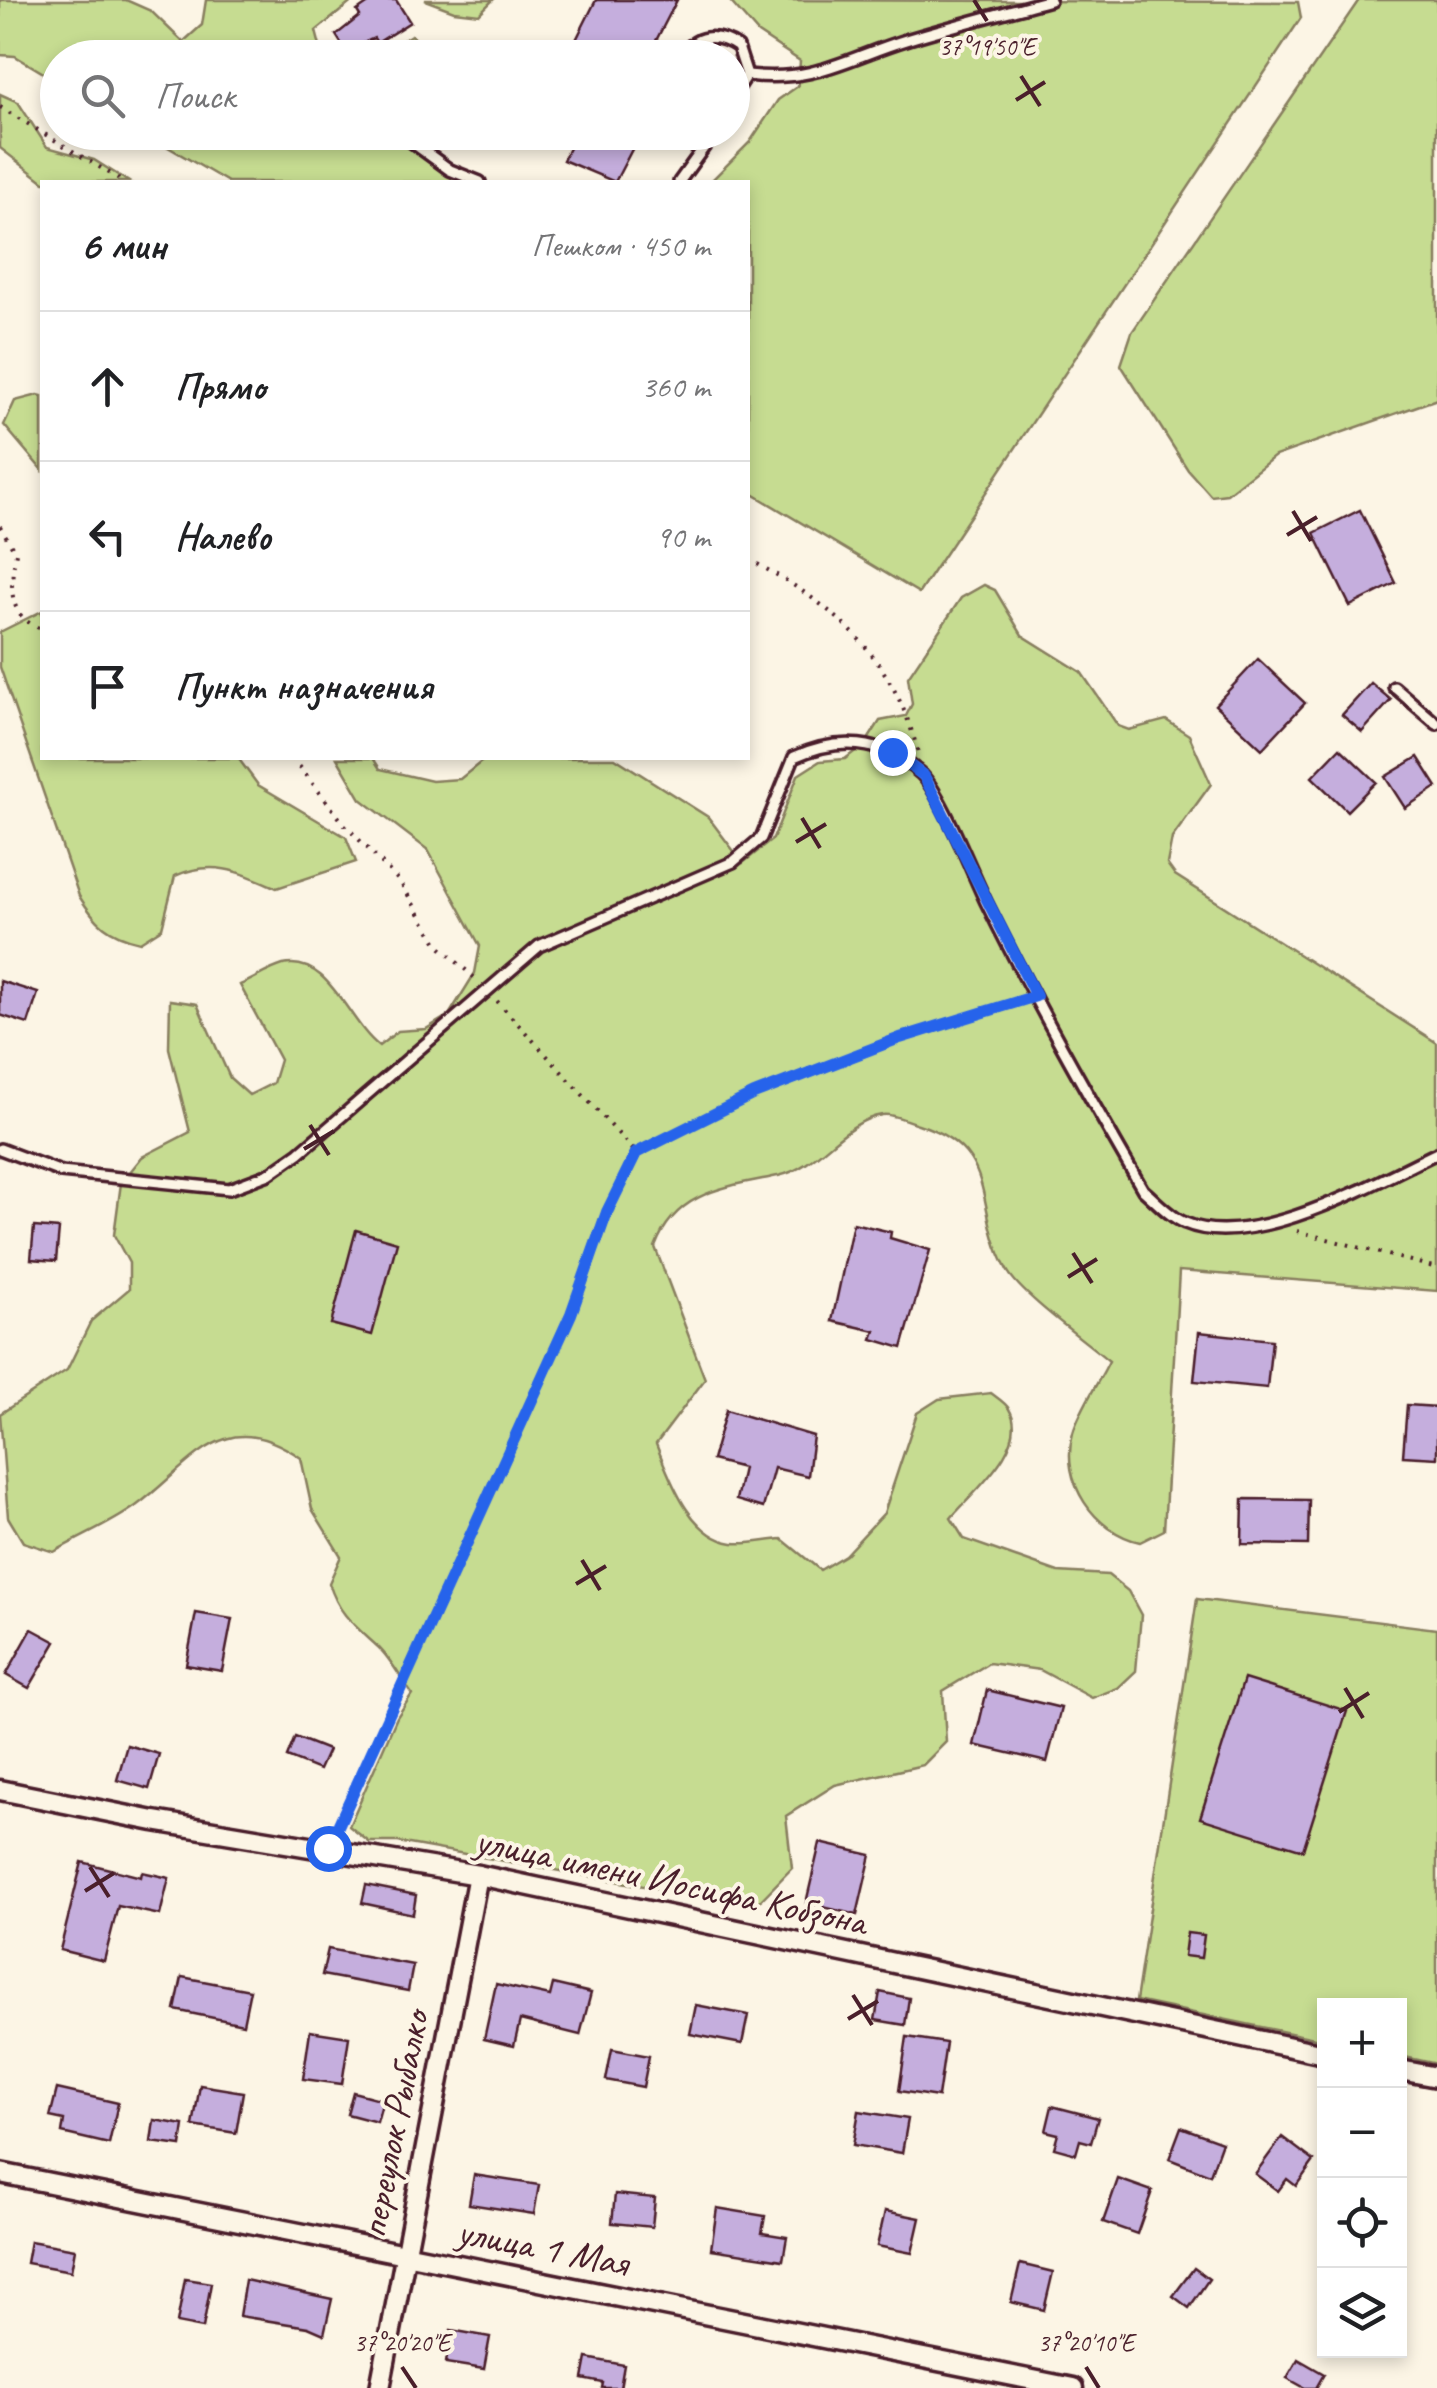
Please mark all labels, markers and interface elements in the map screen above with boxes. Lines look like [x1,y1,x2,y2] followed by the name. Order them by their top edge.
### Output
[939,31,1038,63] text: 37°19'50"E
[40,40,750,150] search box
[75,68,130,123] icon: search
[155,72,235,119] text: Поиск
[80,219,166,272] text: 6 мин
[531,225,710,266] text: Пешком · 450 m
[80,359,135,414] icon: ahead
[175,363,265,410] text: Прямо
[641,366,710,407] text: 360 m
[80,509,135,564] icon: left
[175,513,271,560] text: Налево
[656,516,710,557] text: 90 m
[80,659,135,714] icon: arrive
[175,663,432,710] text: Пункт назначения
[870,730,916,776] route end
[469,1815,874,1948] street label: улица имени Иосифа Кобзона
[306,1826,352,1872] route start
[1317,1998,1407,2358] map controls
[1317,1998,1407,2088] button: +
[348,2003,441,2242] street label: переулок Рыбалко
[1317,2088,1407,2178] button: −
[1317,2178,1407,2268] button: locate
[451,2206,635,2289] street label: улица 1 Мая
[1317,2268,1407,2358] button: layers
[354,2327,453,2359] text: 37°20'20"E
[1038,2327,1137,2359] text: 37°20'10"E

